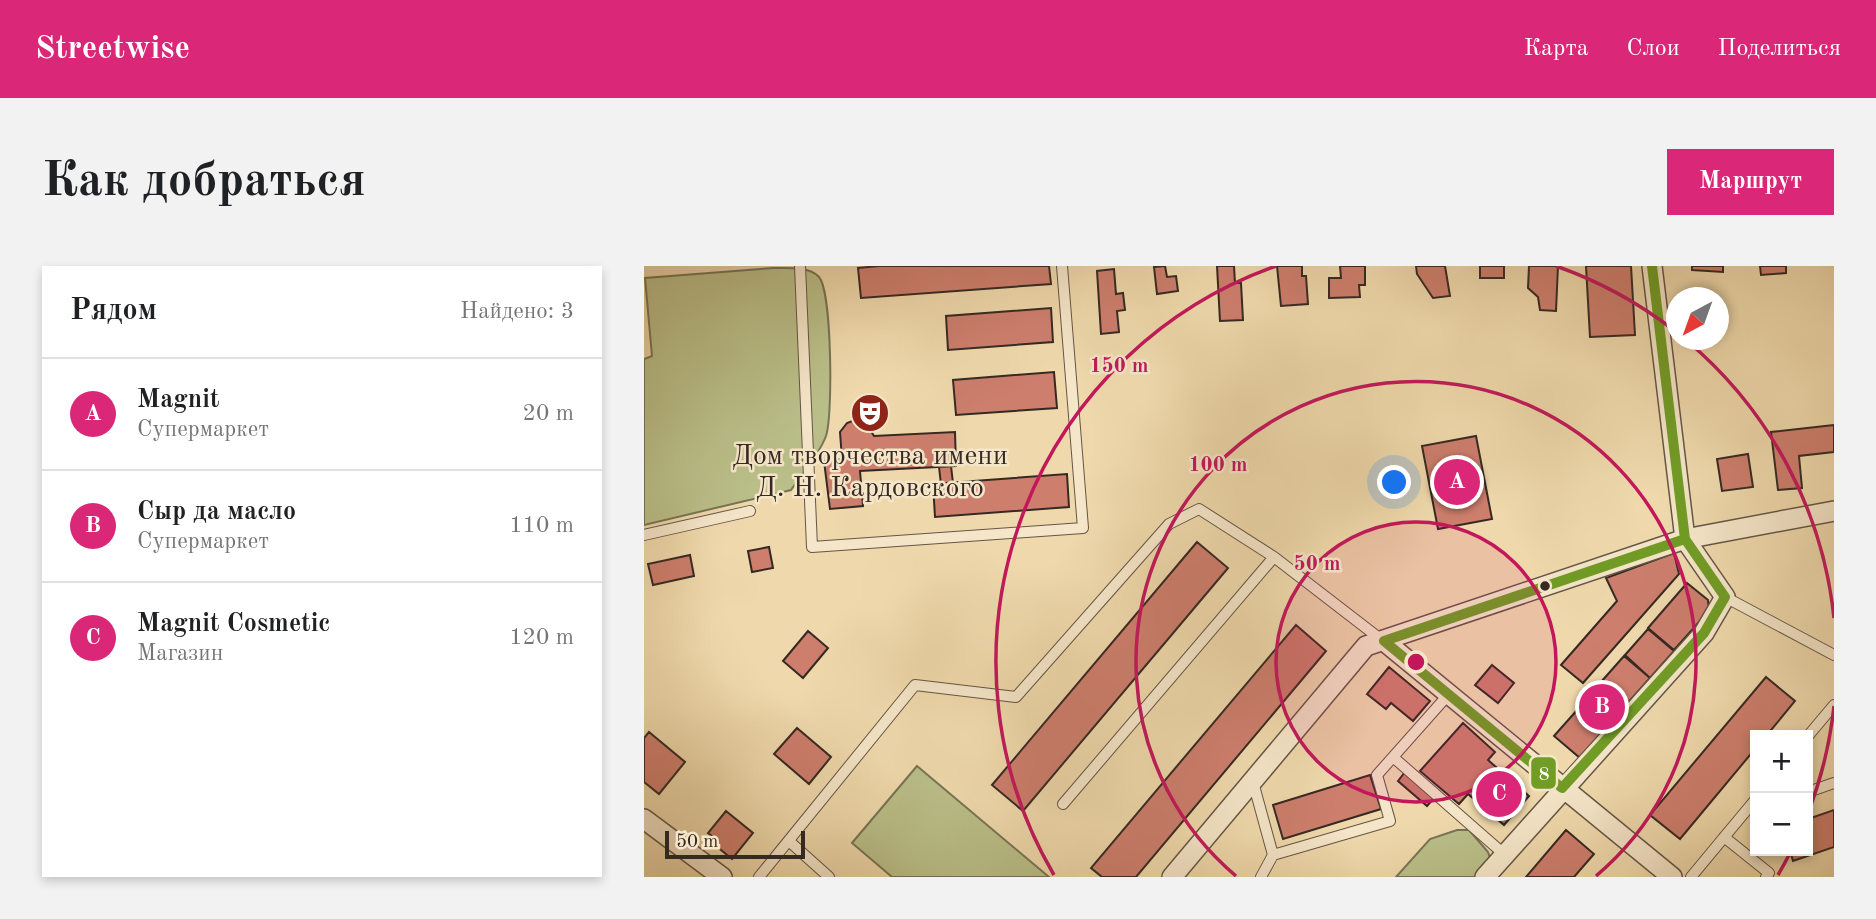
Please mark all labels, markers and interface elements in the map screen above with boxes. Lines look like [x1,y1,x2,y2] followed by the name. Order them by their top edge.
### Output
[35,33,190,66] text: Streetwise
[1524,37,1589,61] text: Карта
[1627,37,1680,61] text: Слои
[1718,37,1841,61] text: Поделиться
[1667,149,1834,215] button: Маршрут
[42,158,366,207] text: Как добраться
[1666,287,1729,350] north arrow
[70,296,157,326] text: Рядом
[460,300,574,323] text: Найдено: 3
[1089,356,1149,377] text: 150 m
[137,387,219,413] text: Magnit
[849,392,891,434] theatre icon: Дом творчества имени Д. Н. Кардовского
[84,402,102,425] text: A
[523,402,574,425] text: 20 m
[137,418,269,441] text: Супермаркет
[732,443,1008,503] place label: Дом творчества имени Д. Н. Кардовского
[1188,455,1248,476] text: 100 m
[1434,456,1480,508] pin: A
[1377,465,1411,499] your location
[137,499,296,525] text: Сыр да масло
[85,514,101,537] text: B
[509,514,574,537] text: 110 m
[137,530,269,553] text: Супермаркет
[1293,554,1341,575] text: 50 m
[1538,579,1552,593] unlabelled marker
[137,611,331,637] text: Magnit Cosmetic
[85,626,101,649] text: C
[509,626,574,649] text: 120 m
[137,642,223,665] text: Магазин
[1404,650,1428,674] centre of rings
[1579,681,1625,733] pin: B
[1750,730,1813,856] map controls
[1750,730,1813,793] button: +
[1530,756,1557,790] line badge: 8
[1538,766,1550,785] text: 8
[1476,768,1522,820] pin: C
[1750,793,1813,856] button: −
[665,828,805,860] scale bar
[676,833,718,852] text: 50 m

